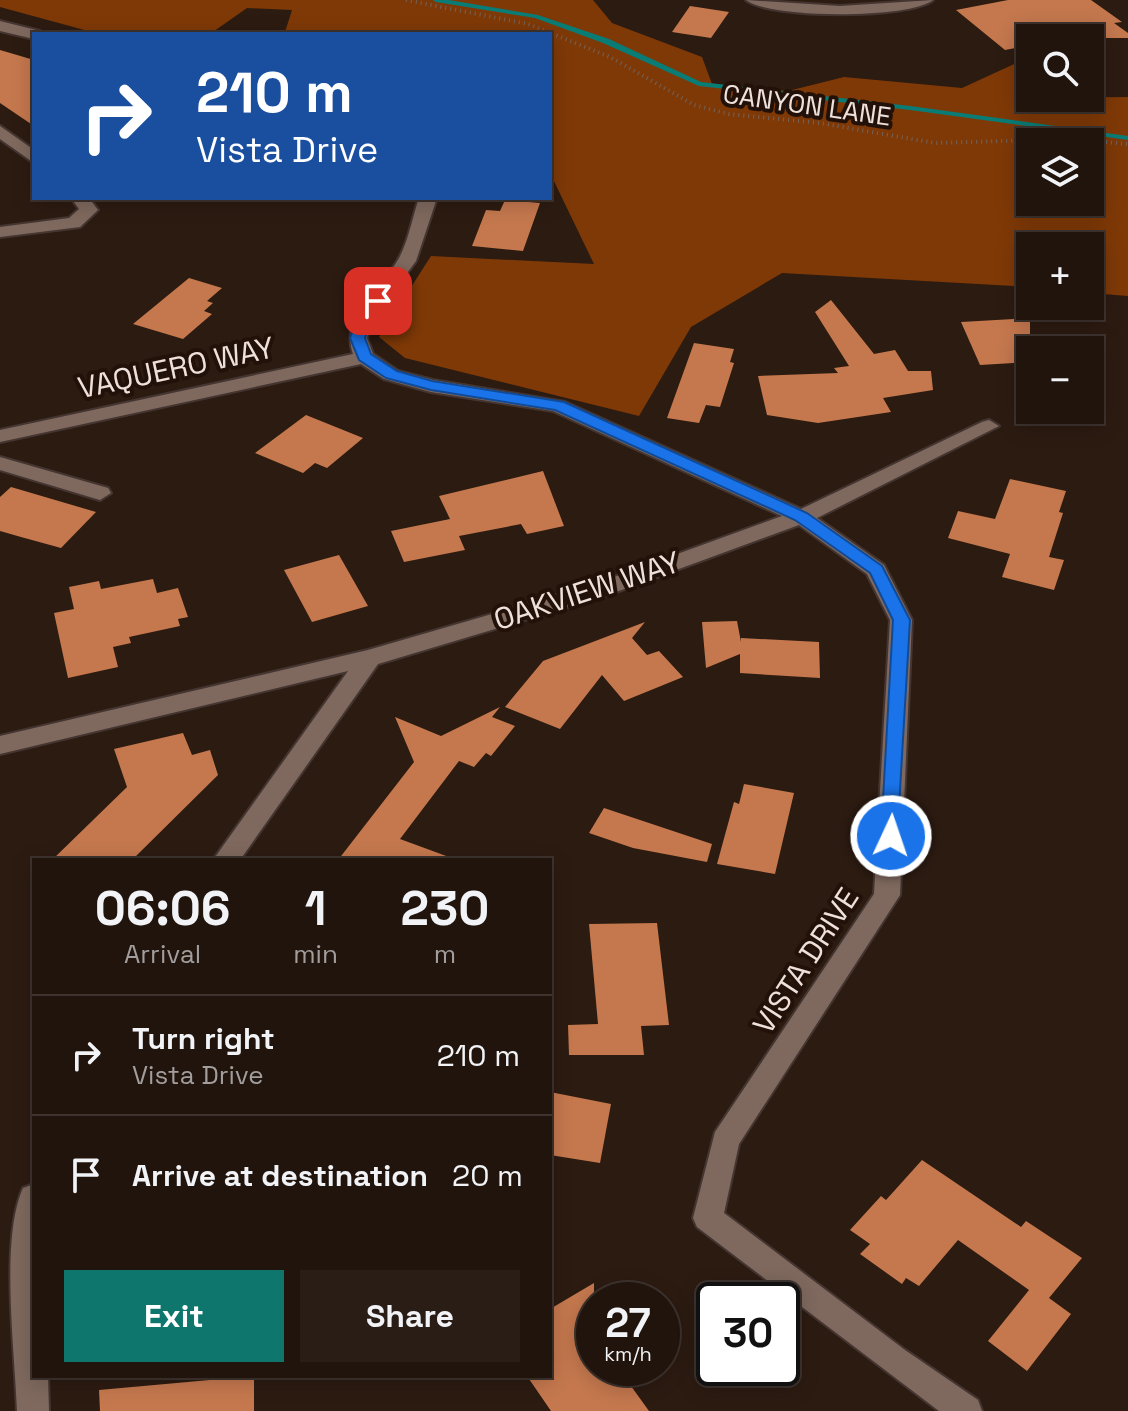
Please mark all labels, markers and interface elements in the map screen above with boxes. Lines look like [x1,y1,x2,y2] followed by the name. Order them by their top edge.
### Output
[1016,24,1104,424] map controls
[1016,24,1104,112] button: search
[196,57,353,128] text: 210 m
[64,64,168,168] icon: right
[721,76,893,134] street label: CANYON LANE
[196,127,378,173] text: Vista Drive
[1016,128,1104,216] button: layers
[1016,232,1104,320] button: +
[344,267,412,335] pin
[356,279,400,323] icon: arrive
[74,328,277,407] street label: VAQUERO WAY
[1016,336,1104,424] button: −
[489,542,685,639] street label: OAKVIEW WAY
[849,794,933,878] position arrow
[95,878,231,939] text: 06:06
[305,878,326,939] text: 1
[400,878,489,939] text: 230
[744,880,867,1041] street label: VISTA DRIVE
[124,937,201,971] text: Arrival
[293,937,338,971] text: min
[434,937,456,971] text: m
[132,1019,275,1058] text: Turn right
[64,1033,108,1077] icon: right
[437,1036,520,1075] text: 210 m
[132,1058,264,1092] text: Vista Drive
[64,1153,108,1197] icon: arrive
[132,1156,428,1195] text: Arrive at destination
[452,1156,523,1195] text: 20 m
[64,1270,284,1362] button: Exit
[300,1270,520,1362] button: Share
[696,1282,800,1386] speed limit sign: 30
[605,1298,651,1349] text: 27
[604,1341,652,1367] text: km/h

